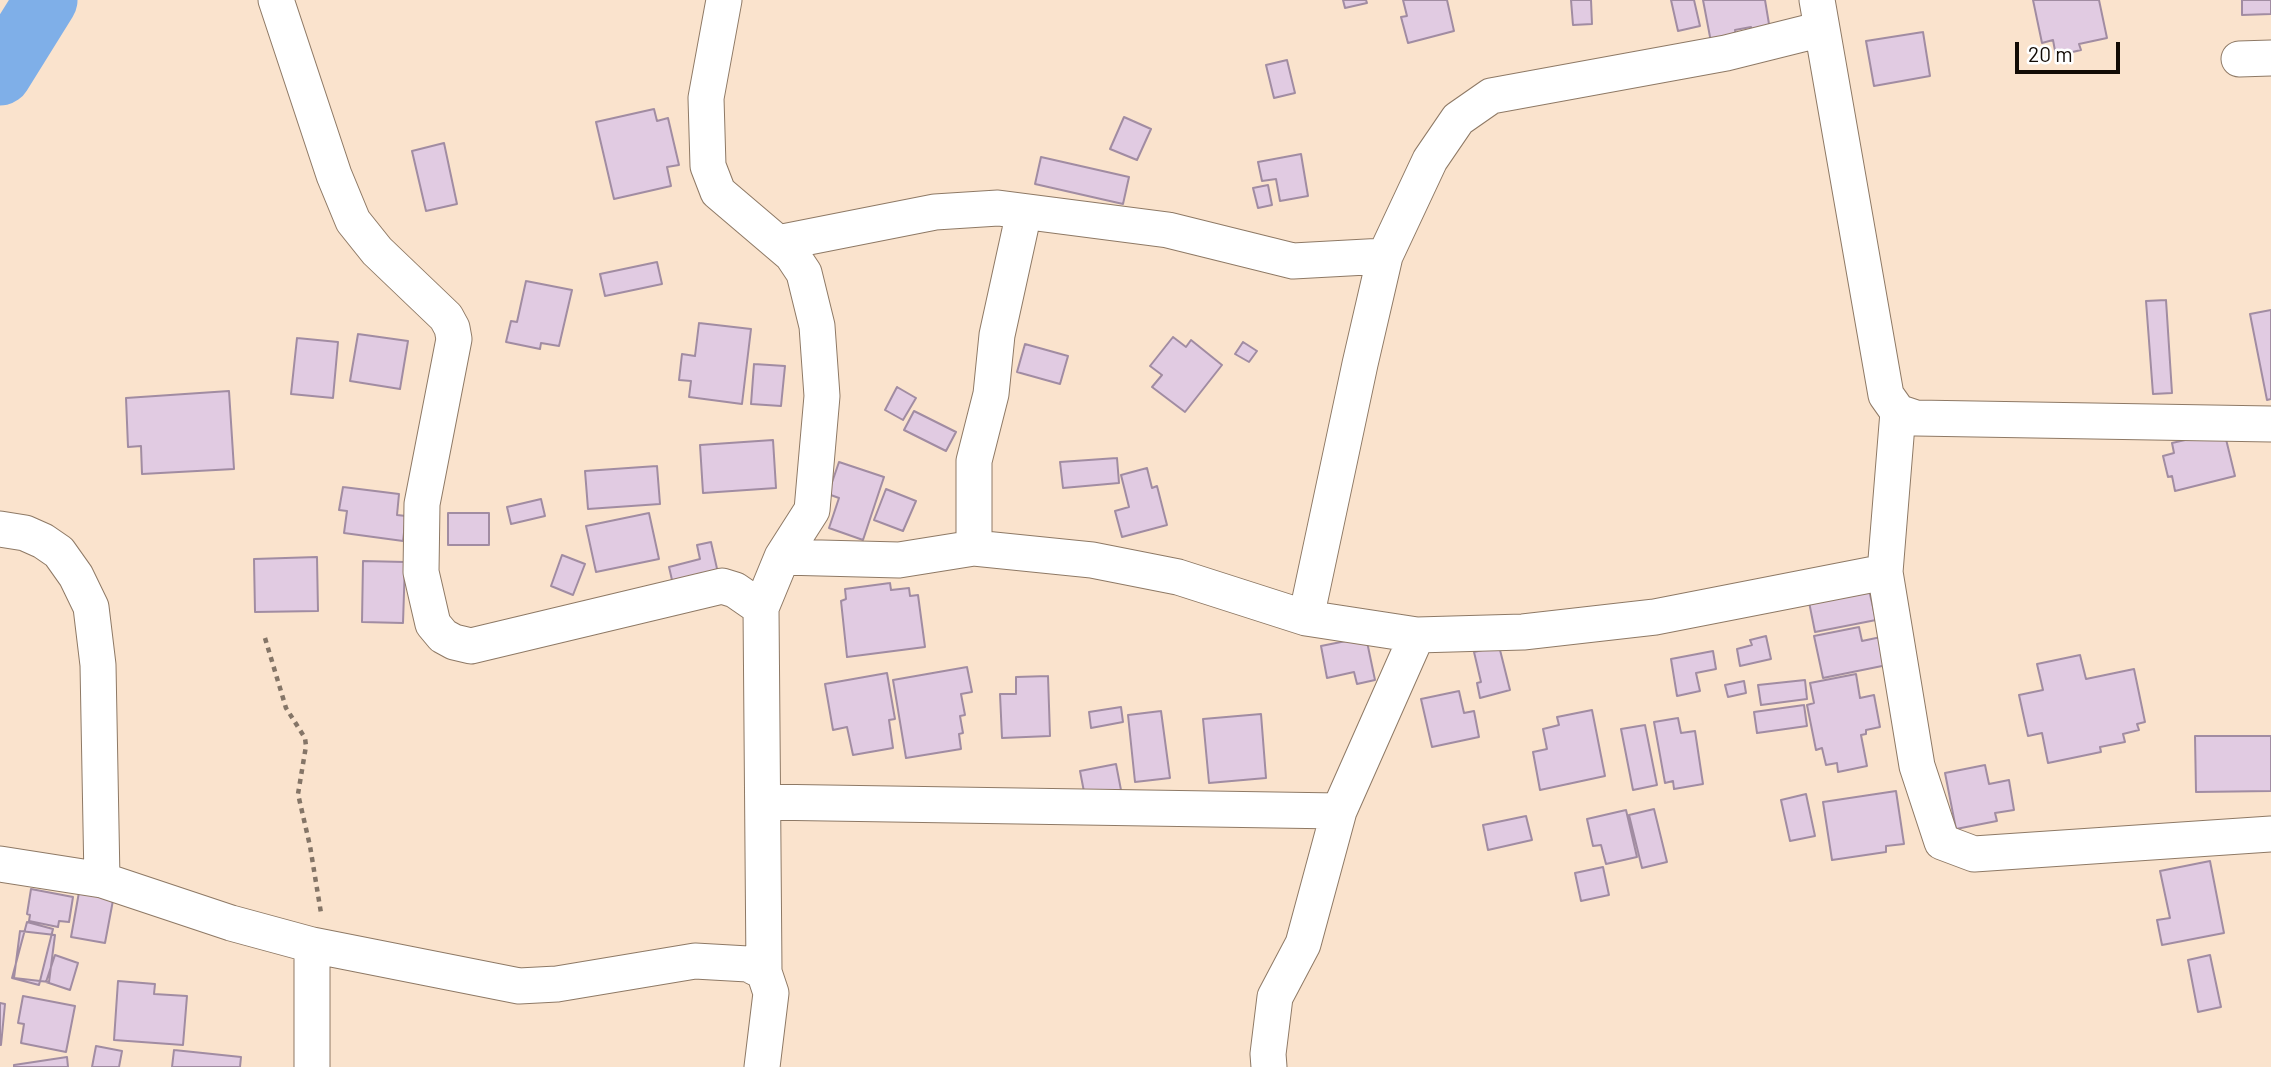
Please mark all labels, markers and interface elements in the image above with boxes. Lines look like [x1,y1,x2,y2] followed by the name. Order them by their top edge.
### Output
[2019,28,2124,72] scale bar
[2028,41,2073,66] text: 20 m

